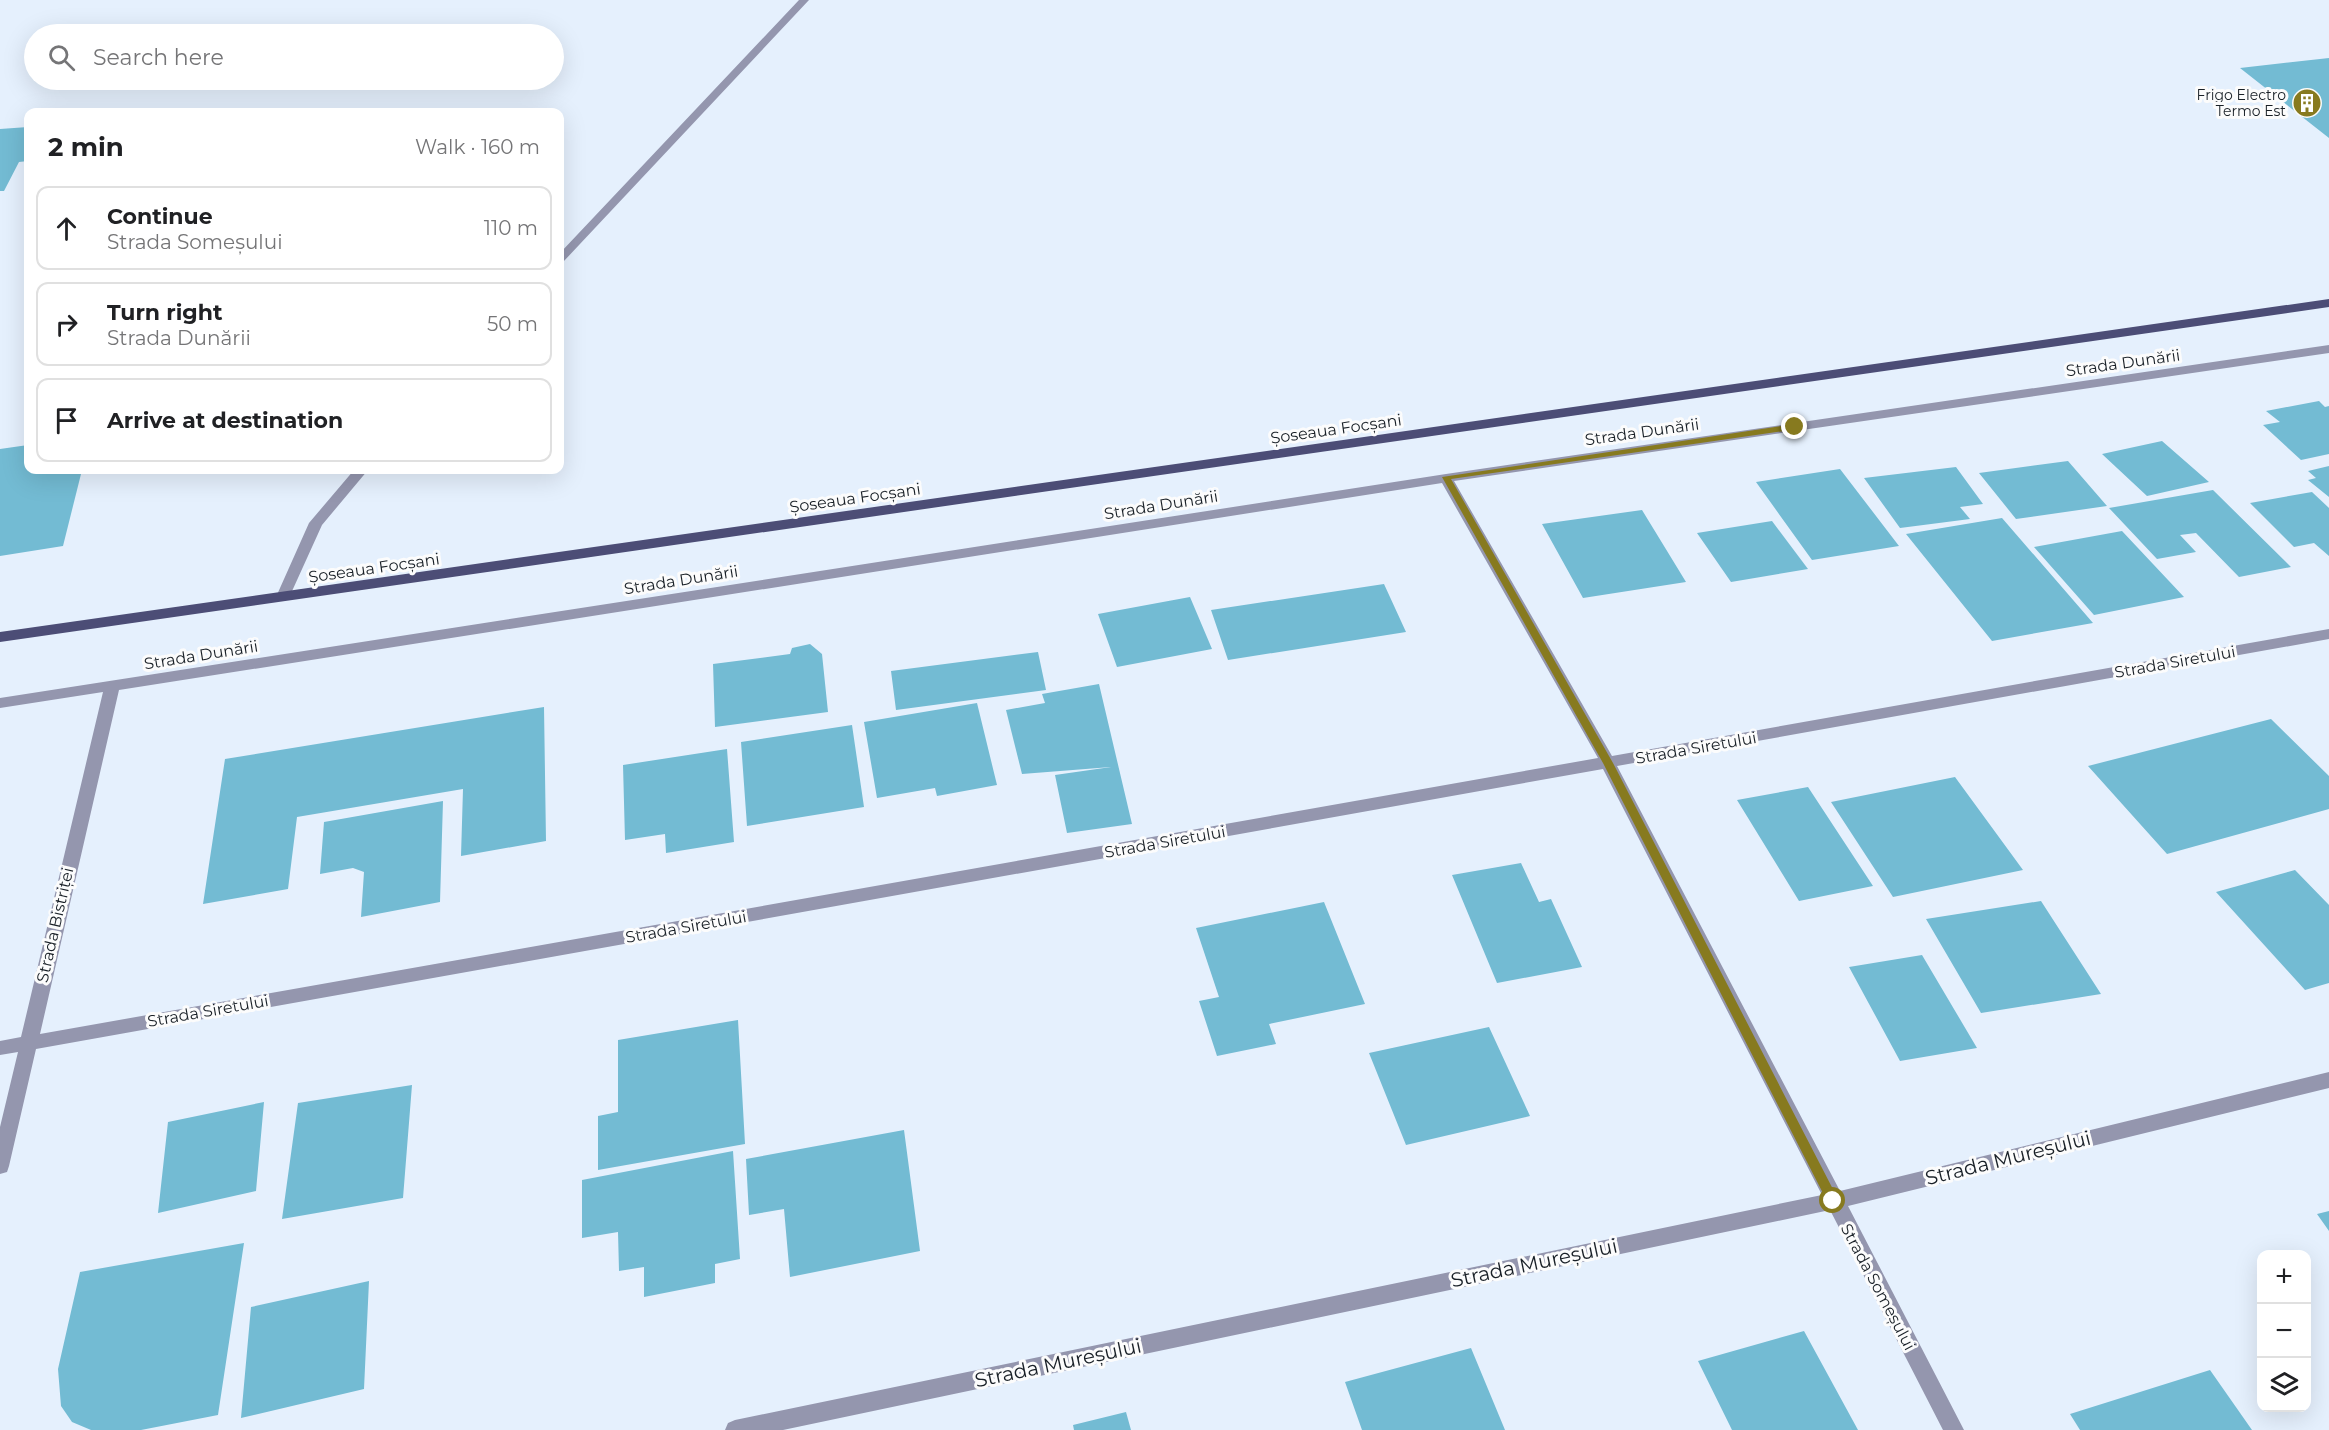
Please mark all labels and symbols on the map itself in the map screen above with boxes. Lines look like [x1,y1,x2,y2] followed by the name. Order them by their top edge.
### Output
[2197,86,2286,120] place label: Frigo Electro Termo Est
[2291,87,2323,119] building icon: Frigo Electro Termo Est
[2065,346,2181,380] street label: Strada Dunării
[1269,410,1403,449] street label: Șoseaua Focșani
[1781,413,1807,439] route end
[1584,415,1700,449] street label: Strada Dunării
[788,479,922,518] street label: Șoseaua Focșani
[1103,487,1219,523] street label: Strada Dunării
[307,549,441,588] street label: Șoseaua Focșani
[623,562,739,598] street label: Strada Dunării
[143,637,259,673] street label: Strada Dunării
[2113,642,2237,682] street label: Strada Siretului
[1634,728,1758,768] street label: Strada Siretului
[1103,822,1227,862] street label: Strada Siretului
[33,866,78,985] street label: Strada Bistriței
[624,907,748,947] street label: Strada Siretului
[146,991,270,1031] street label: Strada Siretului
[1923,1126,2094,1191] street label: Strada Mureșului
[1819,1187,1845,1213] route start
[1836,1221,1919,1354] street label: Strada Someșului
[1448,1234,1620,1293] street label: Strada Mureșului
[972,1334,1144,1393] street label: Strada Mureșului

